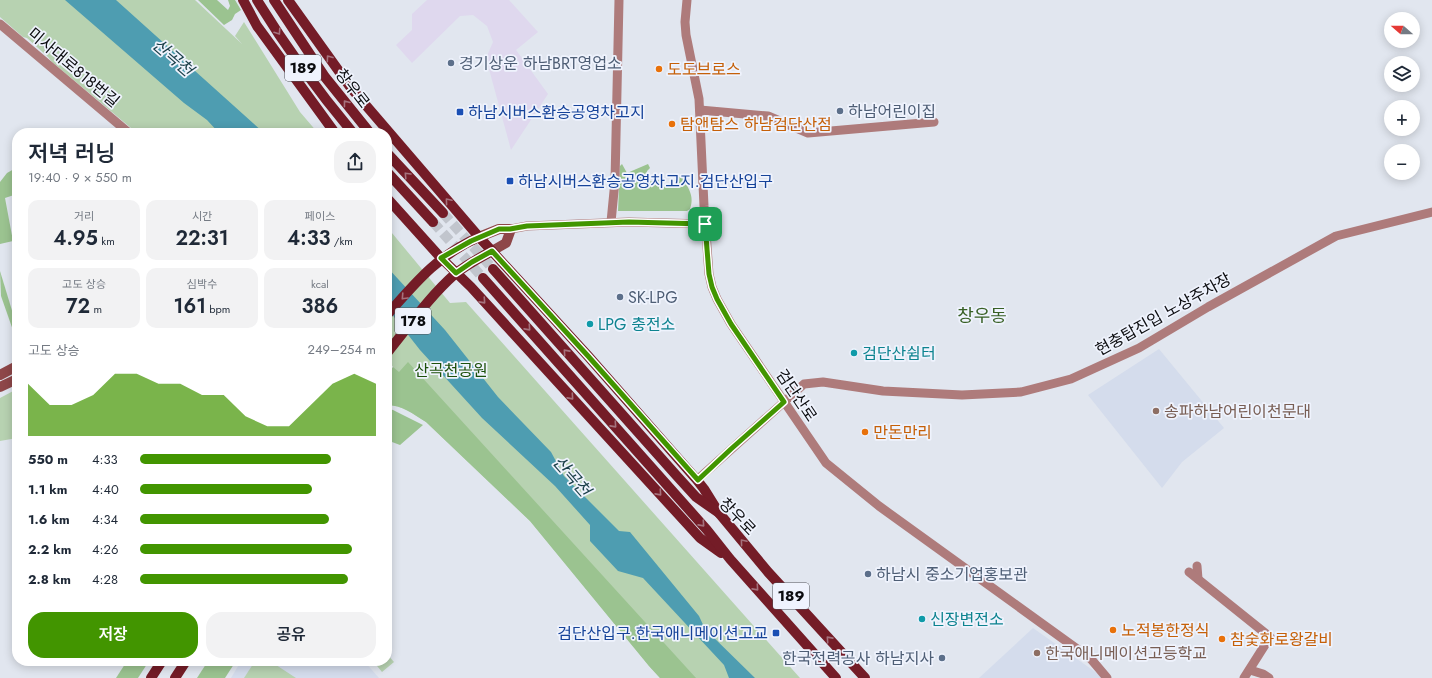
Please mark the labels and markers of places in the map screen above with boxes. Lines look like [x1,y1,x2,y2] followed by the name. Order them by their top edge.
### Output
[459,52,622,75] place label: 경기상운 하남BRT영업소
[446,58,456,68] marker: 경기상운 하남BRT영업소
[667,58,741,81] place label: 도도브로스
[654,64,664,74] marker: 도도브로스
[848,100,936,123] place label: 하남어린이집
[468,101,645,124] place label: 하남시버스환승공영차고지
[835,106,845,116] marker: 하남어린이집
[455,107,465,117] marker: 하남시버스환승공영차고지
[680,113,832,136] place label: 탐앤탐스 하남검단산점
[667,119,677,129] marker: 탐앤탐스 하남검단산점
[518,170,773,193] place label: 하남시버스환승공영차고지.검단산입구
[505,176,515,186] marker: 하남시버스환승공영차고지.검단산입구
[688,207,722,241] pin
[628,286,678,309] place label: SK-LPG
[615,292,625,302] marker: SK-LPG
[598,313,675,336] place label: LPG 충전소
[585,319,595,329] marker: LPG 충전소
[862,342,936,365] place label: 검단산쉼터
[849,348,859,358] marker: 검단산쉼터
[1164,400,1311,423] place label: 송파하남어린이천문대
[1151,406,1161,416] marker: 송파하남어린이천문대
[873,421,932,444] place label: 만돈만리
[860,427,870,437] marker: 만돈만리
[876,563,1028,586] place label: 하남시 중소기업홍보관
[863,569,873,579] marker: 하남시 중소기업홍보관
[930,608,1004,631] place label: 신장변전소
[917,614,927,624] marker: 신장변전소
[1121,619,1209,642] place label: 노적봉한정식
[557,622,768,645] place label: 검단산입구.한국애니메이션고교
[1108,625,1118,635] marker: 노적봉한정식
[771,628,781,638] marker: 검단산입구.한국애니메이션고교
[1230,628,1333,651] place label: 참숯화로왕갈비
[1217,634,1227,644] marker: 참숯화로왕갈비
[1045,642,1207,665] place label: 한국애니메이션고등학교
[782,647,934,670] place label: 한국전력공사 하남지사
[1032,648,1042,658] marker: 한국애니메이션고등학교
[937,653,947,663] marker: 한국전력공사 하남지사

